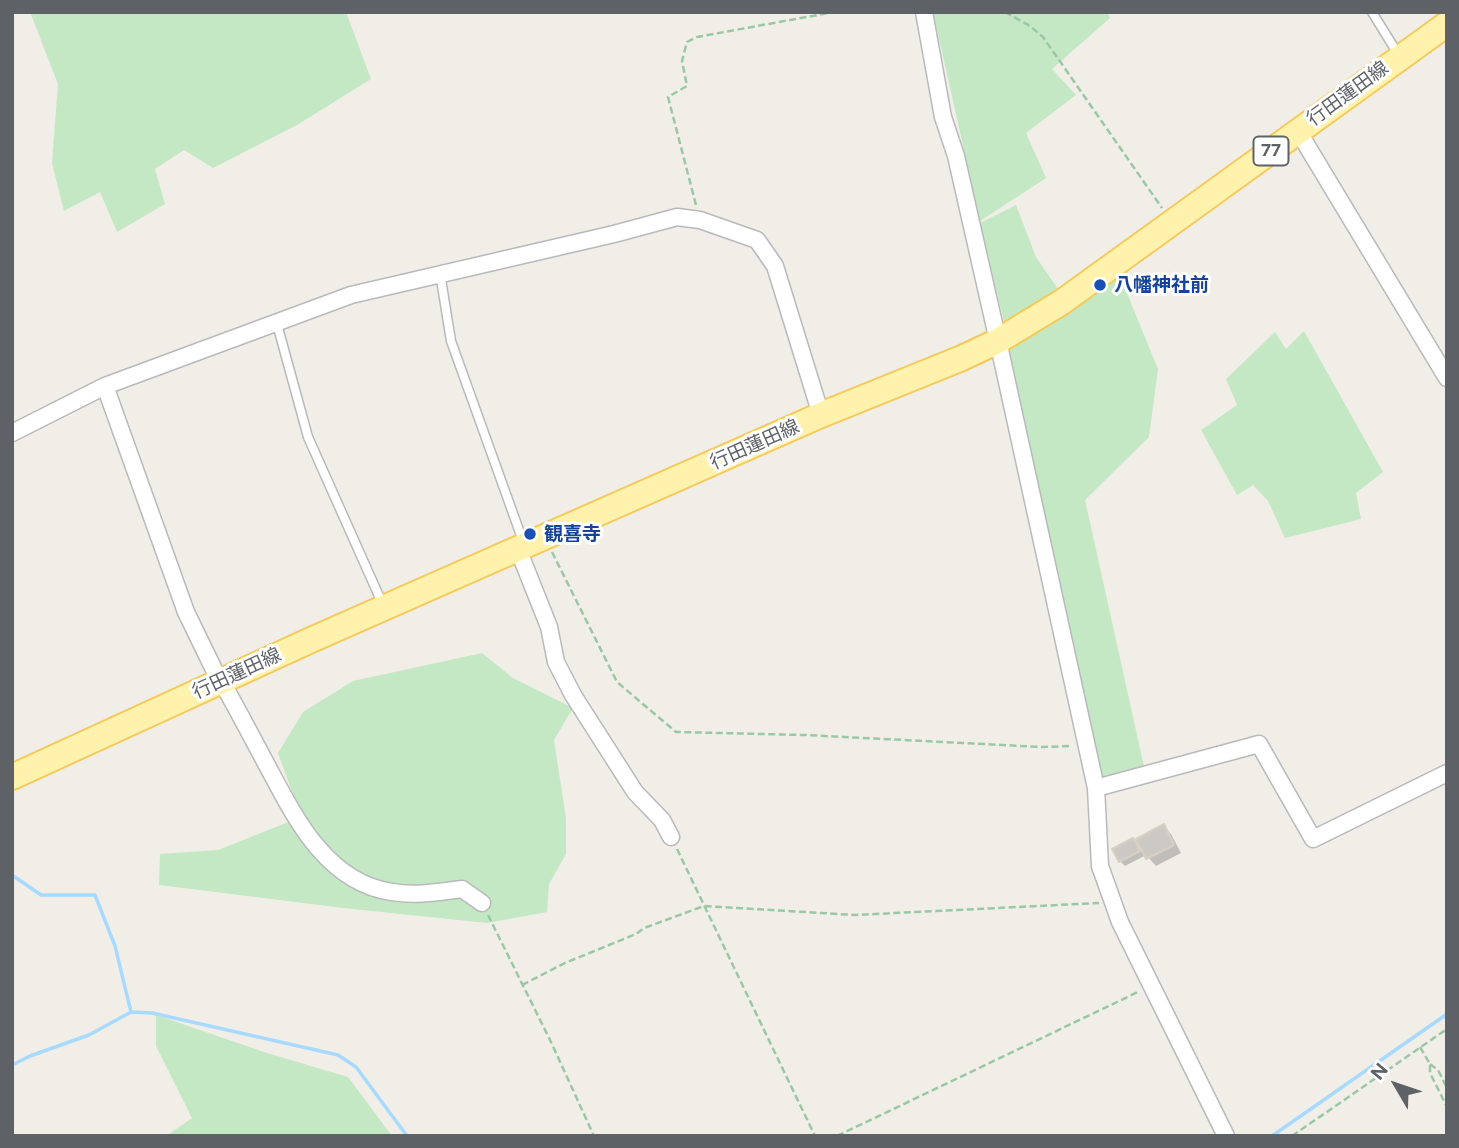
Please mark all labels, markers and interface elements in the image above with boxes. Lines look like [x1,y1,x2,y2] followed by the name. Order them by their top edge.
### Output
[1303,57,1393,131] street label: 行田蓮田線
[1254,136,1288,166] road number: 77
[1114,274,1209,296] place label: 八幡神社前
[1092,277,1108,293] marker: 八幡神社前
[707,415,803,475] street label: 行田蓮田線
[544,523,601,545] place label: 観喜寺
[522,526,538,542] marker: 観喜寺
[189,644,285,704] street label: 行田蓮田線
[1361,1050,1431,1120] north arrow
[1366,1059,1393,1084] text: N

